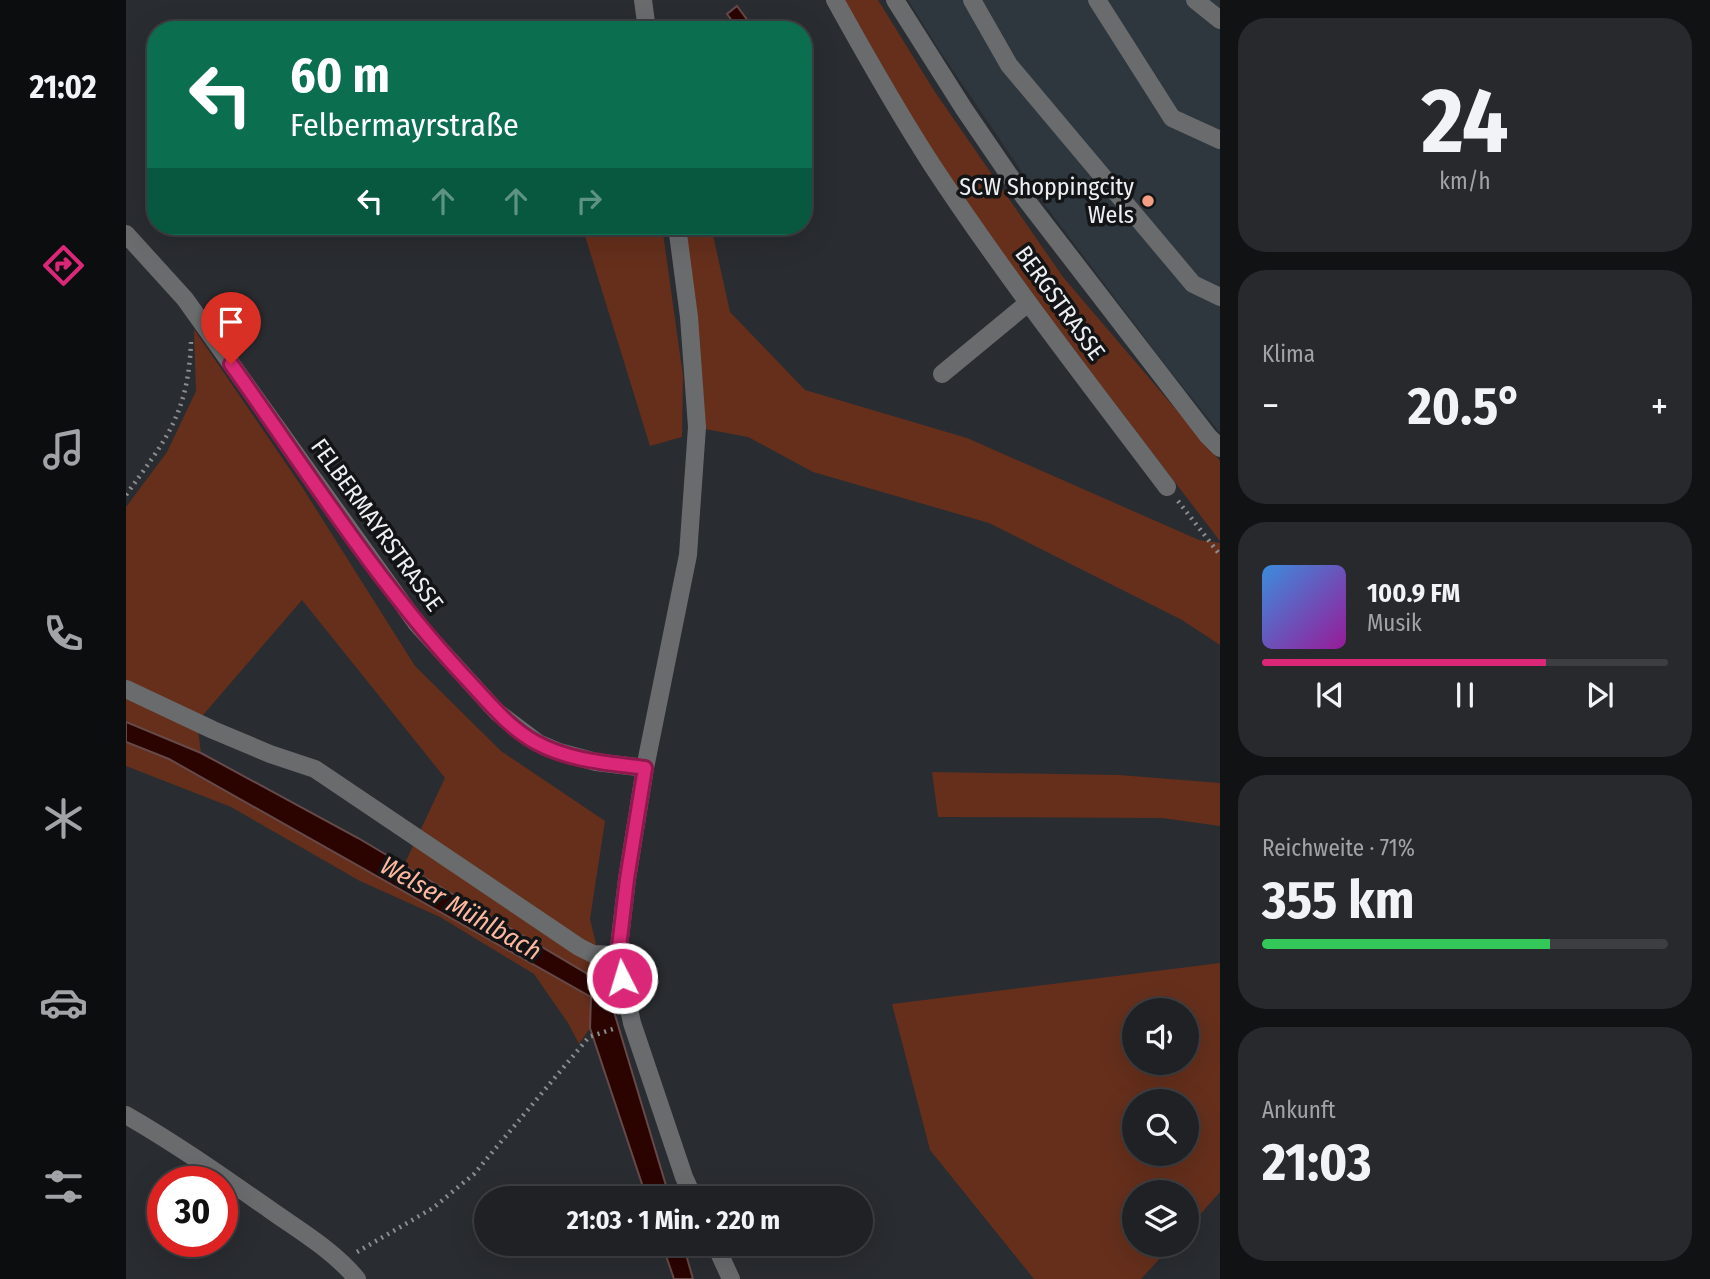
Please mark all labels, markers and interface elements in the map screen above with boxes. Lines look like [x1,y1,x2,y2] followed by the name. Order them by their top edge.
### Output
[290,46,390,105] text: 60 m
[175,49,266,140] icon: left
[1421,67,1509,176] text: 24
[29,68,97,106] text: 21:02
[290,106,519,144] text: Felbermayrstraße
[1439,167,1491,195] text: km/h
[959,173,1134,229] place label: SCW Shoppingcity Wels
[351,182,389,220] icon: left
[424,182,462,220] icon: ahead
[497,182,535,220] icon: ahead
[570,182,608,220] icon: right
[1140,193,1156,209] marker: SCW Shoppingcity Wels
[39,241,88,290] icon: directions
[1009,241,1111,365] street label: BERGSTRASSE
[201,292,261,364] pin
[212,303,250,341] icon: arrive
[1262,340,1315,368] text: Klima
[1408,375,1522,438] text: 20.5°
[1262,383,1279,429] text: −
[1651,383,1668,429] text: +
[39,425,88,474] icon: music
[305,433,449,617] street label: FELBERMAYRSTRASSE
[1367,578,1460,609] text: 100.9 FM
[39,609,88,658] icon: phone
[1367,609,1422,637] text: Musik
[1311,676,1349,714] icon: previous
[1446,676,1484,714] icon: pause
[1581,676,1619,714] icon: next
[39,794,88,843] icon: climate
[1262,834,1415,862] text: Reichweite · 71%
[375,850,547,967] water label: Welser Mühlbach
[1262,869,1414,932] text: 355 km
[585,941,659,1015] position arrow
[39,978,88,1027] icon: car
[1122,998,1199,1257] map controls
[1122,998,1199,1075] button: sound
[1122,1089,1199,1166] button: search
[1262,1096,1336,1124] text: Ankunft
[1262,1131,1372,1194] text: 21:03
[39,1162,88,1211] icon: filters
[147,1166,238,1257] speed limit sign: 30
[1122,1180,1199,1257] button: layers
[567,1205,780,1236] text: 21:03 · 1 Min. · 220 m

